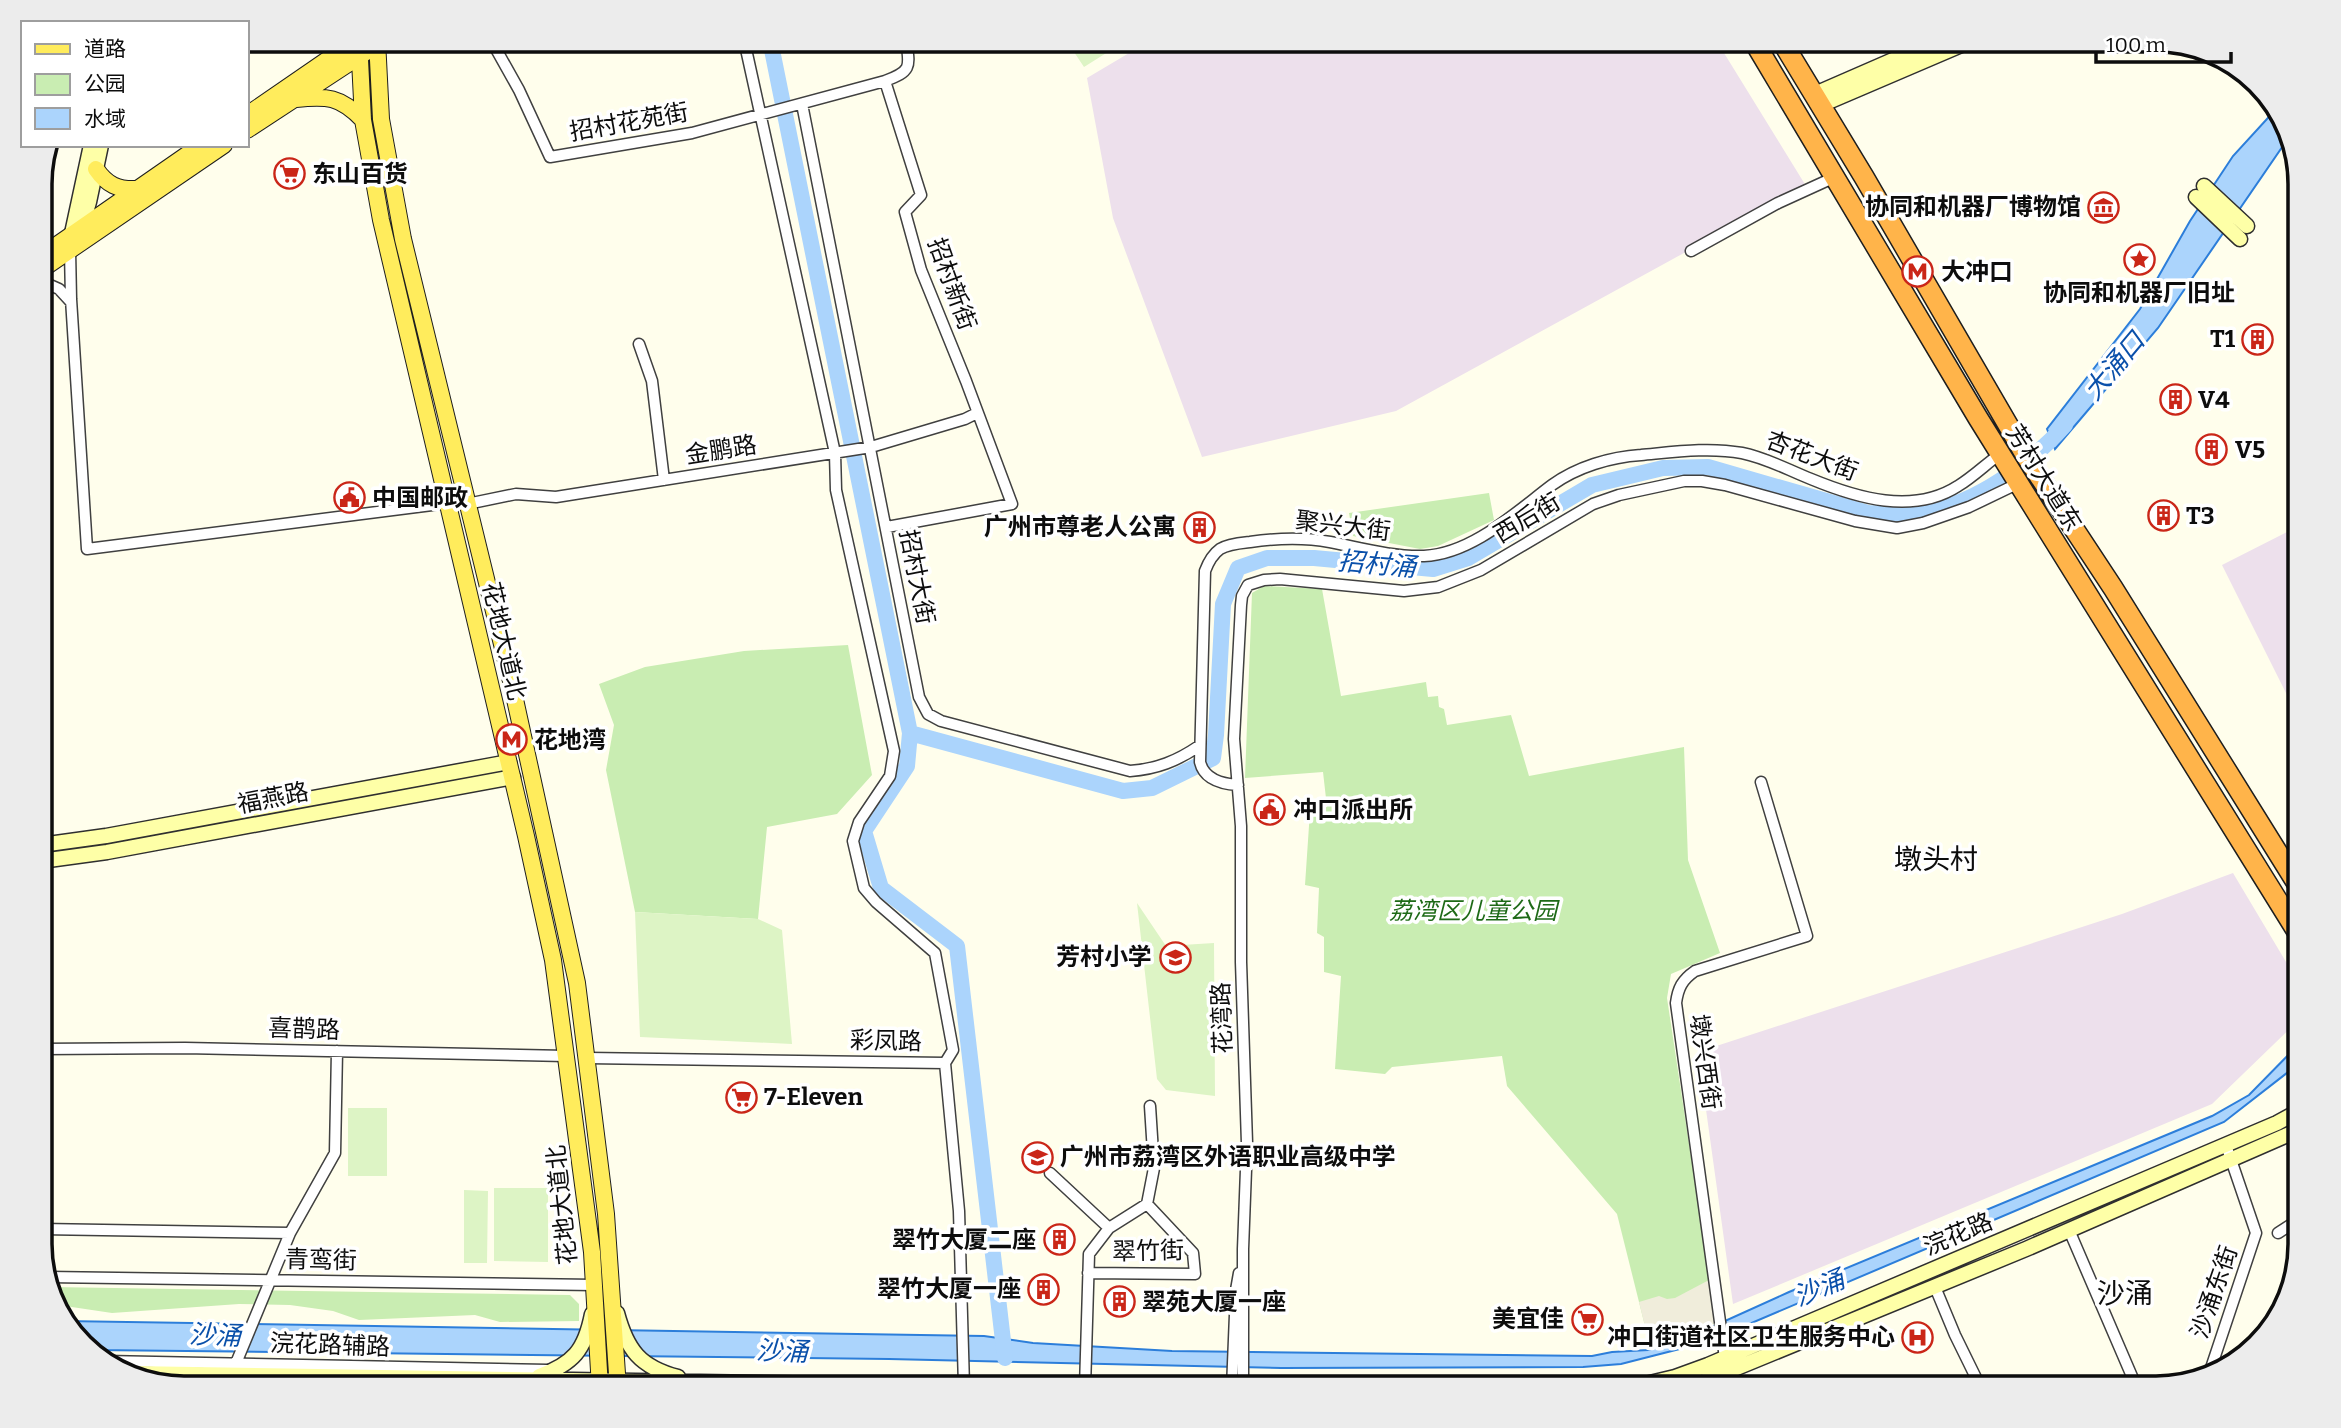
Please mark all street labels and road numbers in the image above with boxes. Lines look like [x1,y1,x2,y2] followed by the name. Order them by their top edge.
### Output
[567,98,691,146] street label: 招村花苑街
[922,234,982,334] street label: 招村新街
[2000,420,2088,536] street label: 芳村大道东
[1762,426,1862,486] street label: 杏花大街
[683,431,759,469] street label: 金鹏路
[1489,487,1565,549] street label: 西后街
[1294,506,1392,546] street label: 聚兴大街
[894,527,940,627] street label: 招村大街
[477,579,531,703] street label: 花地大道北
[235,777,311,819] street label: 福燕路
[1207,982,1237,1054] street label: 花湾路
[1684,1013,1726,1111] street label: 墩兴西街
[268,1014,340,1044] street label: 喜鹊路
[850,1026,922,1056] street label: 彩凤路
[542,1144,582,1266] street label: 花地大道北
[1919,1207,1997,1261] street label: 浣花路
[1112,1236,1184,1266] street label: 翠竹街
[2185,1242,2243,1342] street label: 沙涌东街
[285,1245,357,1275] street label: 青鸾街
[270,1329,390,1361] street label: 浣花路辅路

